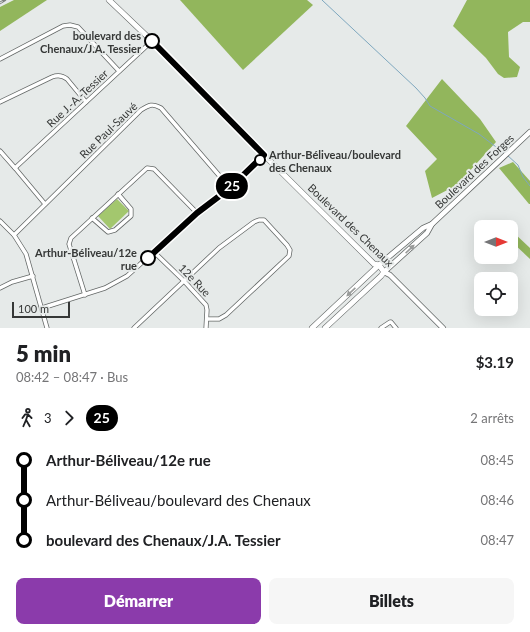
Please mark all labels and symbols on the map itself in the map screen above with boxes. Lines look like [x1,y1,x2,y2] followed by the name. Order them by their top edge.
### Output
[40,29,142,55] place label: boulevard des Chenaux/J.A. Tessier
[144,33,160,49] marker: boulevard des Chenaux/J.A. Tessier
[44,66,110,130] street label: Rue J.-A.-Tessier
[77,99,140,161] street label: Rue Paul-Sauvé
[432,131,516,211] street label: Boulevard des Forges
[268,148,401,174] place label: Arthur-Béliveau/boulevard des Chenaux
[254,154,266,166] marker: Arthur-Béliveau/boulevard des Chenaux
[214,173,250,199] line badge: 25
[306,181,397,269] street label: Boulevard des Chenaux
[474,220,518,264] north arrow
[405,245,414,254] one-way arrow
[34,246,137,272] place label: Arthur-Béliveau/12e rue
[140,250,156,266] marker: Arthur-Béliveau/12e rue
[176,261,214,299] street label: 12e Rue
[346,287,356,297] one-way arrow
[12,300,70,319] scale bar

